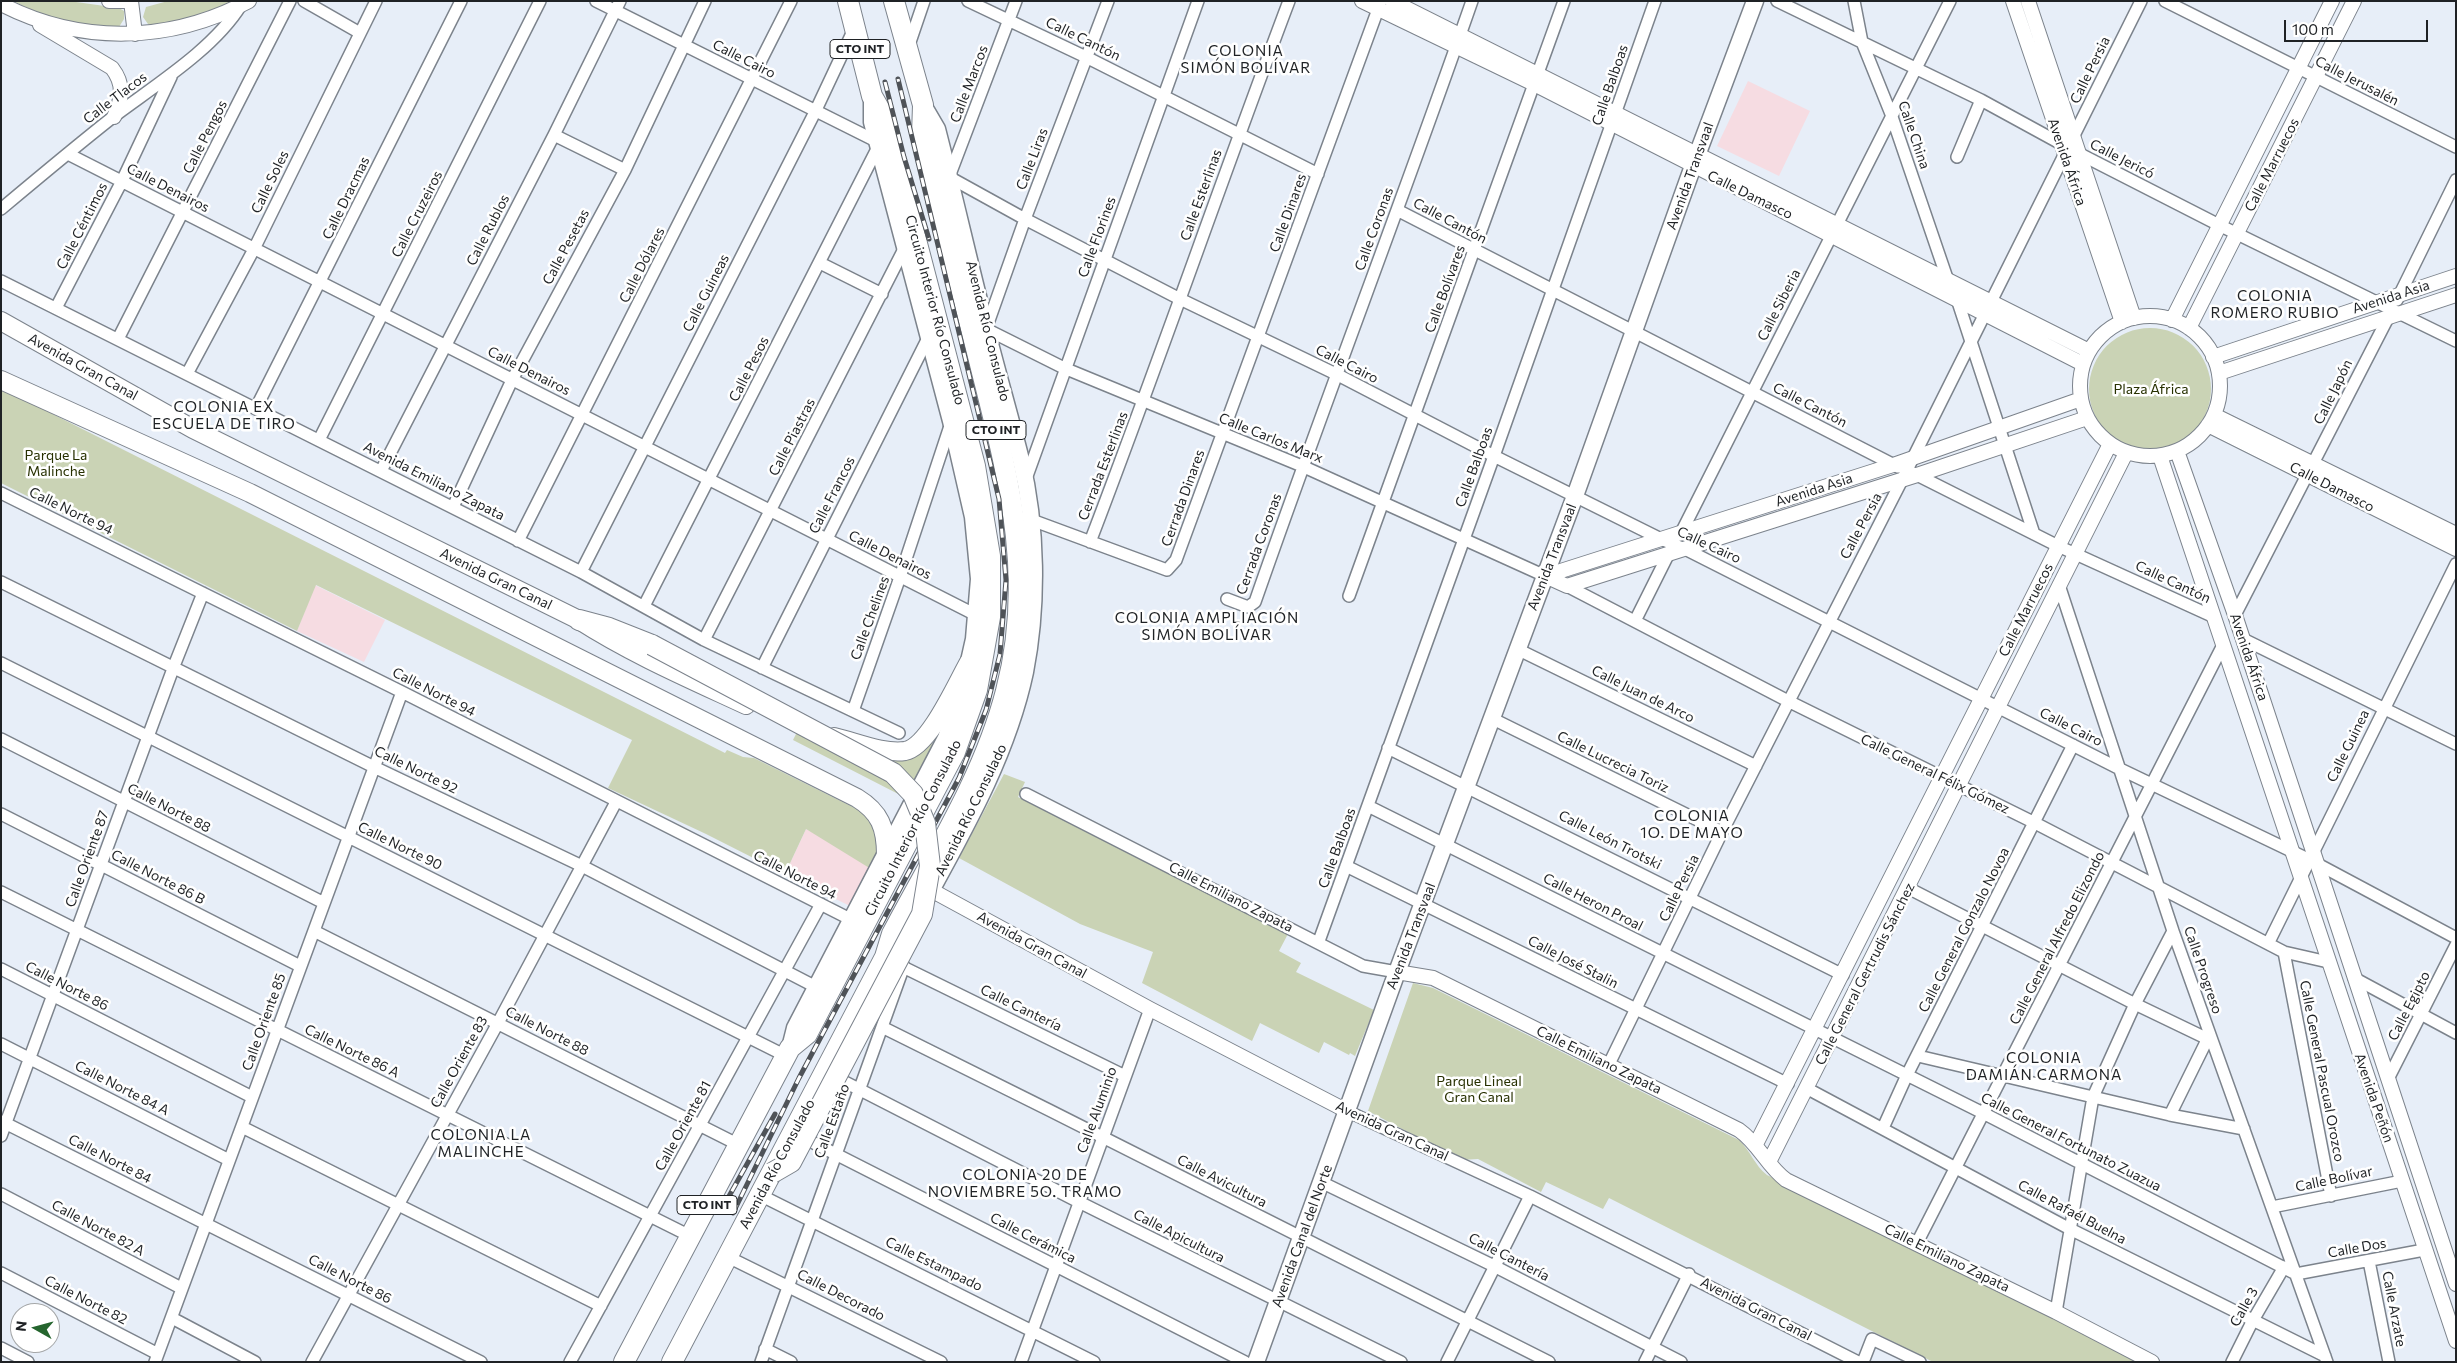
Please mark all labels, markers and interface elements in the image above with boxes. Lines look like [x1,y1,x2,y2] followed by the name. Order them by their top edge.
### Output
[2287,10,2431,42] scale bar
[1043,14,1123,64] street label: Calle Cantón
[2292,20,2334,38] text: 100 m
[2067,34,2113,106] street label: Calle Persia
[710,36,778,82] street label: Calle Cairo
[830,40,890,59] road number: CTO INT
[1179,42,1313,77] district label: COLONIA SIMÓN BOLÍVAR
[1588,42,1632,128] street label: Calle Balboas
[947,43,991,125] street label: Calle Marcos
[2312,53,2402,109] street label: Calle Jerusalén
[80,69,150,127] street label: Calle Tlacos
[179,98,231,176] street label: Calle Pengos
[1895,99,1933,171] street label: Calle China
[2241,115,2303,215] street label: Calle Marruecos
[2044,116,2090,208] street label: Avenida África
[1663,120,1717,232] street label: Avenida Transvaal
[1013,126,1051,192] street label: Calle Liras
[2087,136,2157,182] street label: Calle Jericó
[1177,147,1225,243] street label: Calle Esterlinas
[248,148,292,216] street label: Calle Soles
[319,154,373,242] street label: Calle Dracmas
[124,160,212,216] street label: Calle Denairos
[1705,167,1795,223] street label: Calle Damasco
[388,168,446,260] street label: Calle Cruzeiros
[1266,171,1310,255] street label: Calle Dinares
[53,180,111,272] street label: Calle Céntimos
[1351,185,1397,273] street label: Calle Coronas
[463,192,513,268] street label: Calle Rublos
[1075,194,1119,280] street label: Calle Florines
[1410,195,1490,247] street label: Calle Cantón
[539,206,593,288] street label: Calle Pesetas
[902,213,968,407] street label: Circuito Interior Río Consulado
[616,224,668,306] street label: Calle Dólares
[1421,243,1469,335] street label: Calle Bolívares
[679,251,733,335] street label: Calle Guineas
[962,259,1014,403] street label: Avenida Río Consulado
[1754,266,1804,344] street label: Calle Siberia
[2350,277,2432,317] street label: Avenida Asia
[2209,287,2341,322] district label: COLONIA ROMERO RUBIO
[25,330,141,404] street label: Avenida Gran Canal
[725,334,773,404] street label: Calle Pesos
[1313,341,1381,387] street label: Calle Cairo
[485,343,573,399] street label: Calle Denairos
[2310,357,2356,427] street label: Calle Japón
[1770,379,1850,431] street label: Calle Cantón
[2114,381,2188,397] park label: Plaza África
[765,395,819,479] street label: Calle Piastras
[150,398,298,433] district label: COLONIA EX ESCUELA DE TIRO
[1074,409,1132,523] street label: Cerrada Esterlinas
[1216,409,1326,467] street label: Calle Carlos Marx
[966,420,1026,440] road number: CTO INT
[1452,424,1496,510] street label: Calle Balboas
[361,438,507,524] street label: Avenida Emiliano Zapata
[25,447,87,480] park label: Parque La Malinche
[1158,447,1208,549] street label: Cerrada Dinares
[805,454,859,536] street label: Calle Francos
[2287,458,2377,516] street label: Calle Damasco
[1773,470,1855,510] street label: Avenida Asia
[26,483,116,539] street label: Calle Norte 94
[1837,490,1885,562] street label: Calle Persia
[1233,491,1285,597] street label: Cerrada Coronas
[1524,501,1580,613] street label: Avenida Transvaal
[1674,523,1744,567] street label: Calle Cairo
[846,527,934,583] street label: Calle Denairos
[437,545,555,613] street label: Avenida Gran Canal
[2133,557,2213,607] street label: Calle Cantón
[1995,560,2057,660] street label: Calle Marruecos
[847,574,893,662] street label: Calle Chelines
[1112,609,1302,644] district label: COLONIA AMPLIACIÓN SIMÓN BOLÍVAR
[2226,611,2272,703] street label: Avenida África
[1589,662,1697,726] street label: Calle Juan de Arco
[390,664,478,720] street label: Calle Norte 94
[2037,704,2105,750] street label: Calle Cairo
[2323,707,2373,785] street label: Calle Guinea
[1554,728,1672,796] street label: Calle Lucrecia Toriz
[1858,731,2012,817] street label: Calle General Félix Gómez
[861,737,965,919] street label: Circuito Interior Río Consulado
[932,741,1010,879] street label: Avenida Río Consulado
[372,743,460,797] street label: Calle Norte 92
[125,780,213,836] street label: Calle Norte 88
[1315,805,1359,891] street label: Calle Balboas
[1556,807,1664,873] street label: Calle León Trotski
[1639,807,1745,842] district label: COLONIA 1O. DE MAYO
[62,808,112,910] street label: Calle Oriente 87
[355,818,445,874] street label: Calle Norte 90
[1915,845,2013,1015] street label: Calle General Gonzalo Novoa
[108,846,208,908] street label: Calle Norte 86 B
[751,847,839,903] street label: Calle Norte 94
[2006,849,2108,1027] street label: Calle General Alfredo Elizondo
[1656,852,1702,924] street label: Calle Persia
[1166,858,1296,936] street label: Calle Emiliano Zapata
[1540,870,1646,934] street label: Calle Heron Proal
[1383,880,1439,992] street label: Avenida Transvaal
[1812,880,1918,1068] street label: Calle General Gertrudis Sánchez
[974,908,1090,982] street label: Avenida Gran Canal
[2180,924,2226,1016] street label: Calle Progreso
[1525,932,1621,992] street label: Calle José Stalin
[23,958,111,1014] street label: Calle Norte 86
[2384,968,2434,1044] street label: Calle Egipto
[239,971,289,1073] street label: Calle Oriente 85
[2296,979,2348,1163] street label: Calle General Pascual Orozco
[978,981,1064,1035] street label: Calle Cantería
[503,1003,591,1059] street label: Calle Norte 88
[427,1013,491,1111] street label: Calle Oriente 83
[302,1021,402,1081] street label: Calle Norte 86 A
[1534,1022,1664,1098] street label: Calle Emiliano Zapata
[1964,1049,2124,1084] district label: COLONIA DAMIÁN CARMONA
[2351,1051,2397,1145] street label: Avenida Peñón
[72,1057,172,1119] street label: Calle Norte 84 A
[1074,1064,1120,1156] street label: Calle Aluminio
[1436,1073,1522,1106] park label: Parque Lineal Gran Canal
[651,1078,715,1174] street label: Calle Oriente 81
[811,1081,853,1161] street label: Calle Estaño
[1978,1089,2164,1195] street label: Calle General Fortunato Zuazua
[736,1096,818,1232] street label: Avenida Río Consulado
[1333,1097,1451,1165] street label: Avenida Gran Canal
[429,1126,533,1161] district label: COLONIA LA MALINCHE
[66,1131,154,1187] street label: Calle Norte 84
[1174,1151,1270,1211] street label: Calle Avicultura
[1268,1162,1336,1310] street label: Avenida Canal del Norte
[2294,1163,2374,1195] street label: Calle Bolívar
[925,1166,1125,1201] district label: COLONIA 20 DE NOVIEMBRE 5O. TRAMO
[2015,1176,2129,1248] street label: Calle Rafaél Buelna
[49,1196,147,1260] street label: Calle Norte 82 A
[677,1196,737,1214] road number: CTO INT
[1131,1206,1227,1266] street label: Calle Apicultura
[987,1209,1079,1267] street label: Calle Cerámica
[1882,1220,2012,1296] street label: Calle Emiliano Zapata
[1466,1229,1552,1285] street label: Calle Cantería
[883,1233,985,1295] street label: Calle Estampado
[2326,1235,2388,1261] street label: Calle Dos
[306,1251,394,1307] street label: Calle Norte 86
[794,1266,888,1324] street label: Calle Decorado
[2378,1270,2410,1348] street label: Calle Arzate
[42,1272,130,1328] street label: Calle Norte 82
[1698,1274,1814,1344] street label: Avenida Gran Canal
[2226,1285,2262,1329] street label: Calle 3
[10,1303,60,1353] north arrow
[12,1320,30,1332] text: N

